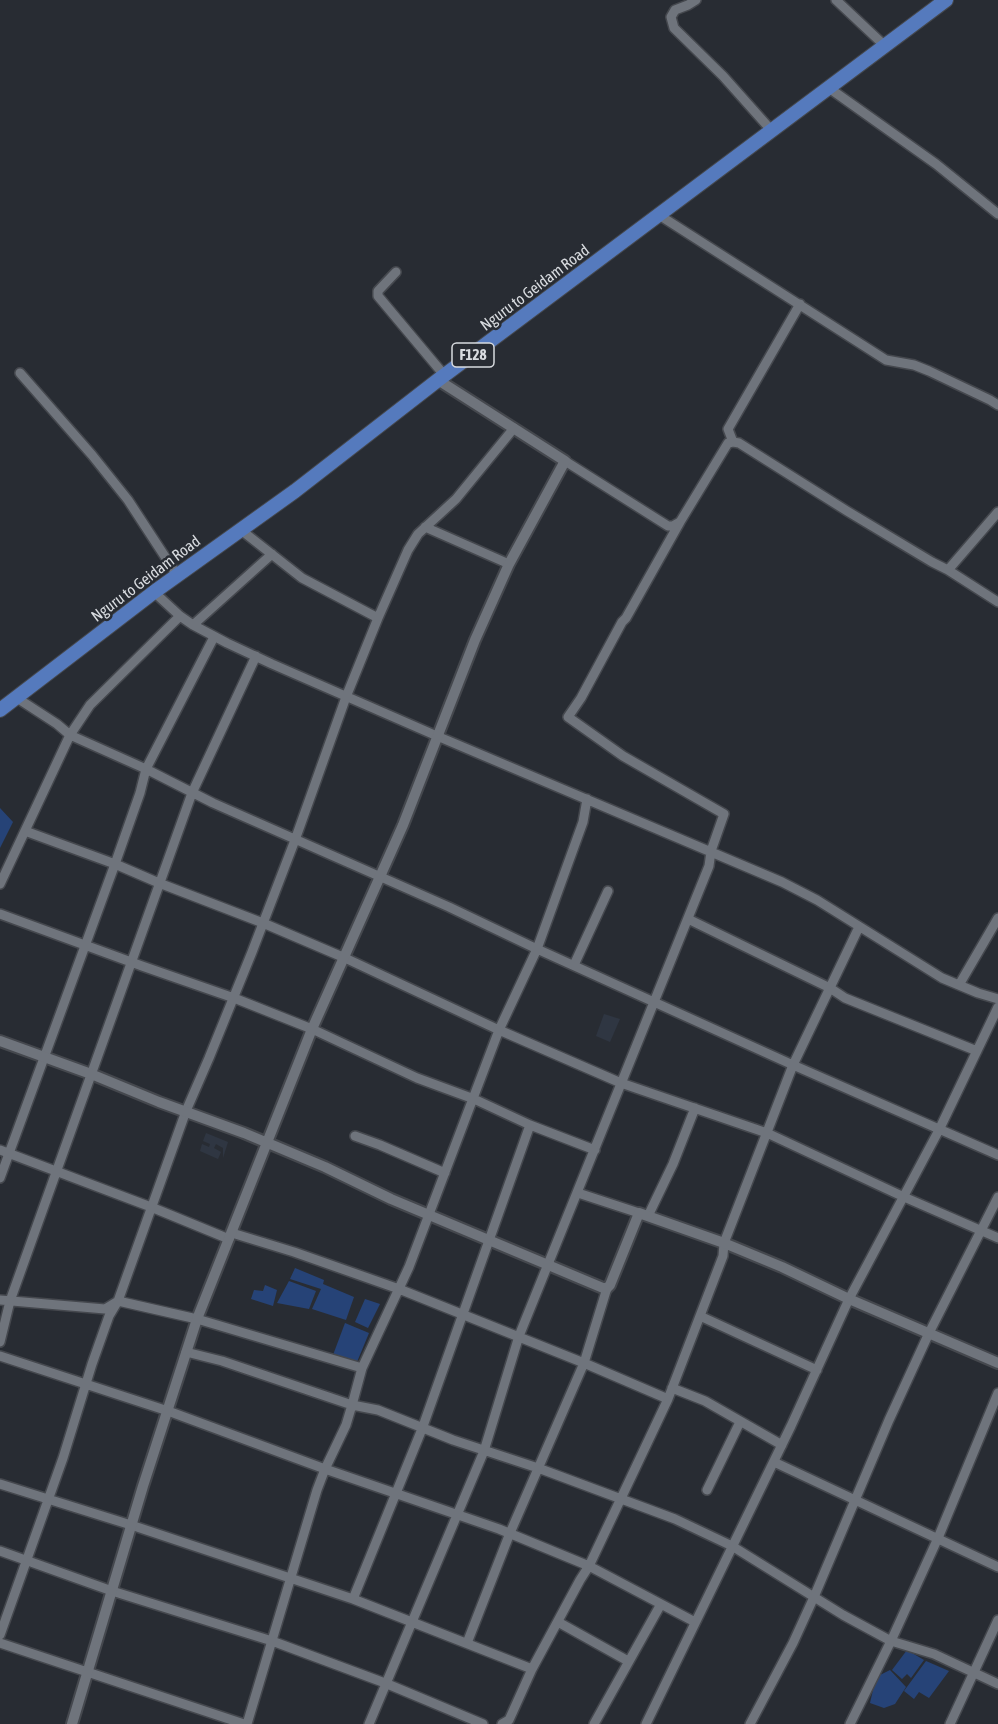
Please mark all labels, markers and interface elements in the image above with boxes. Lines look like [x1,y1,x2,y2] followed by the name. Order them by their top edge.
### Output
[477,241,593,335] street label: Nguru to Geidam Road
[452,343,494,367] road number: F128
[88,532,204,626] street label: Nguru to Geidam Road

